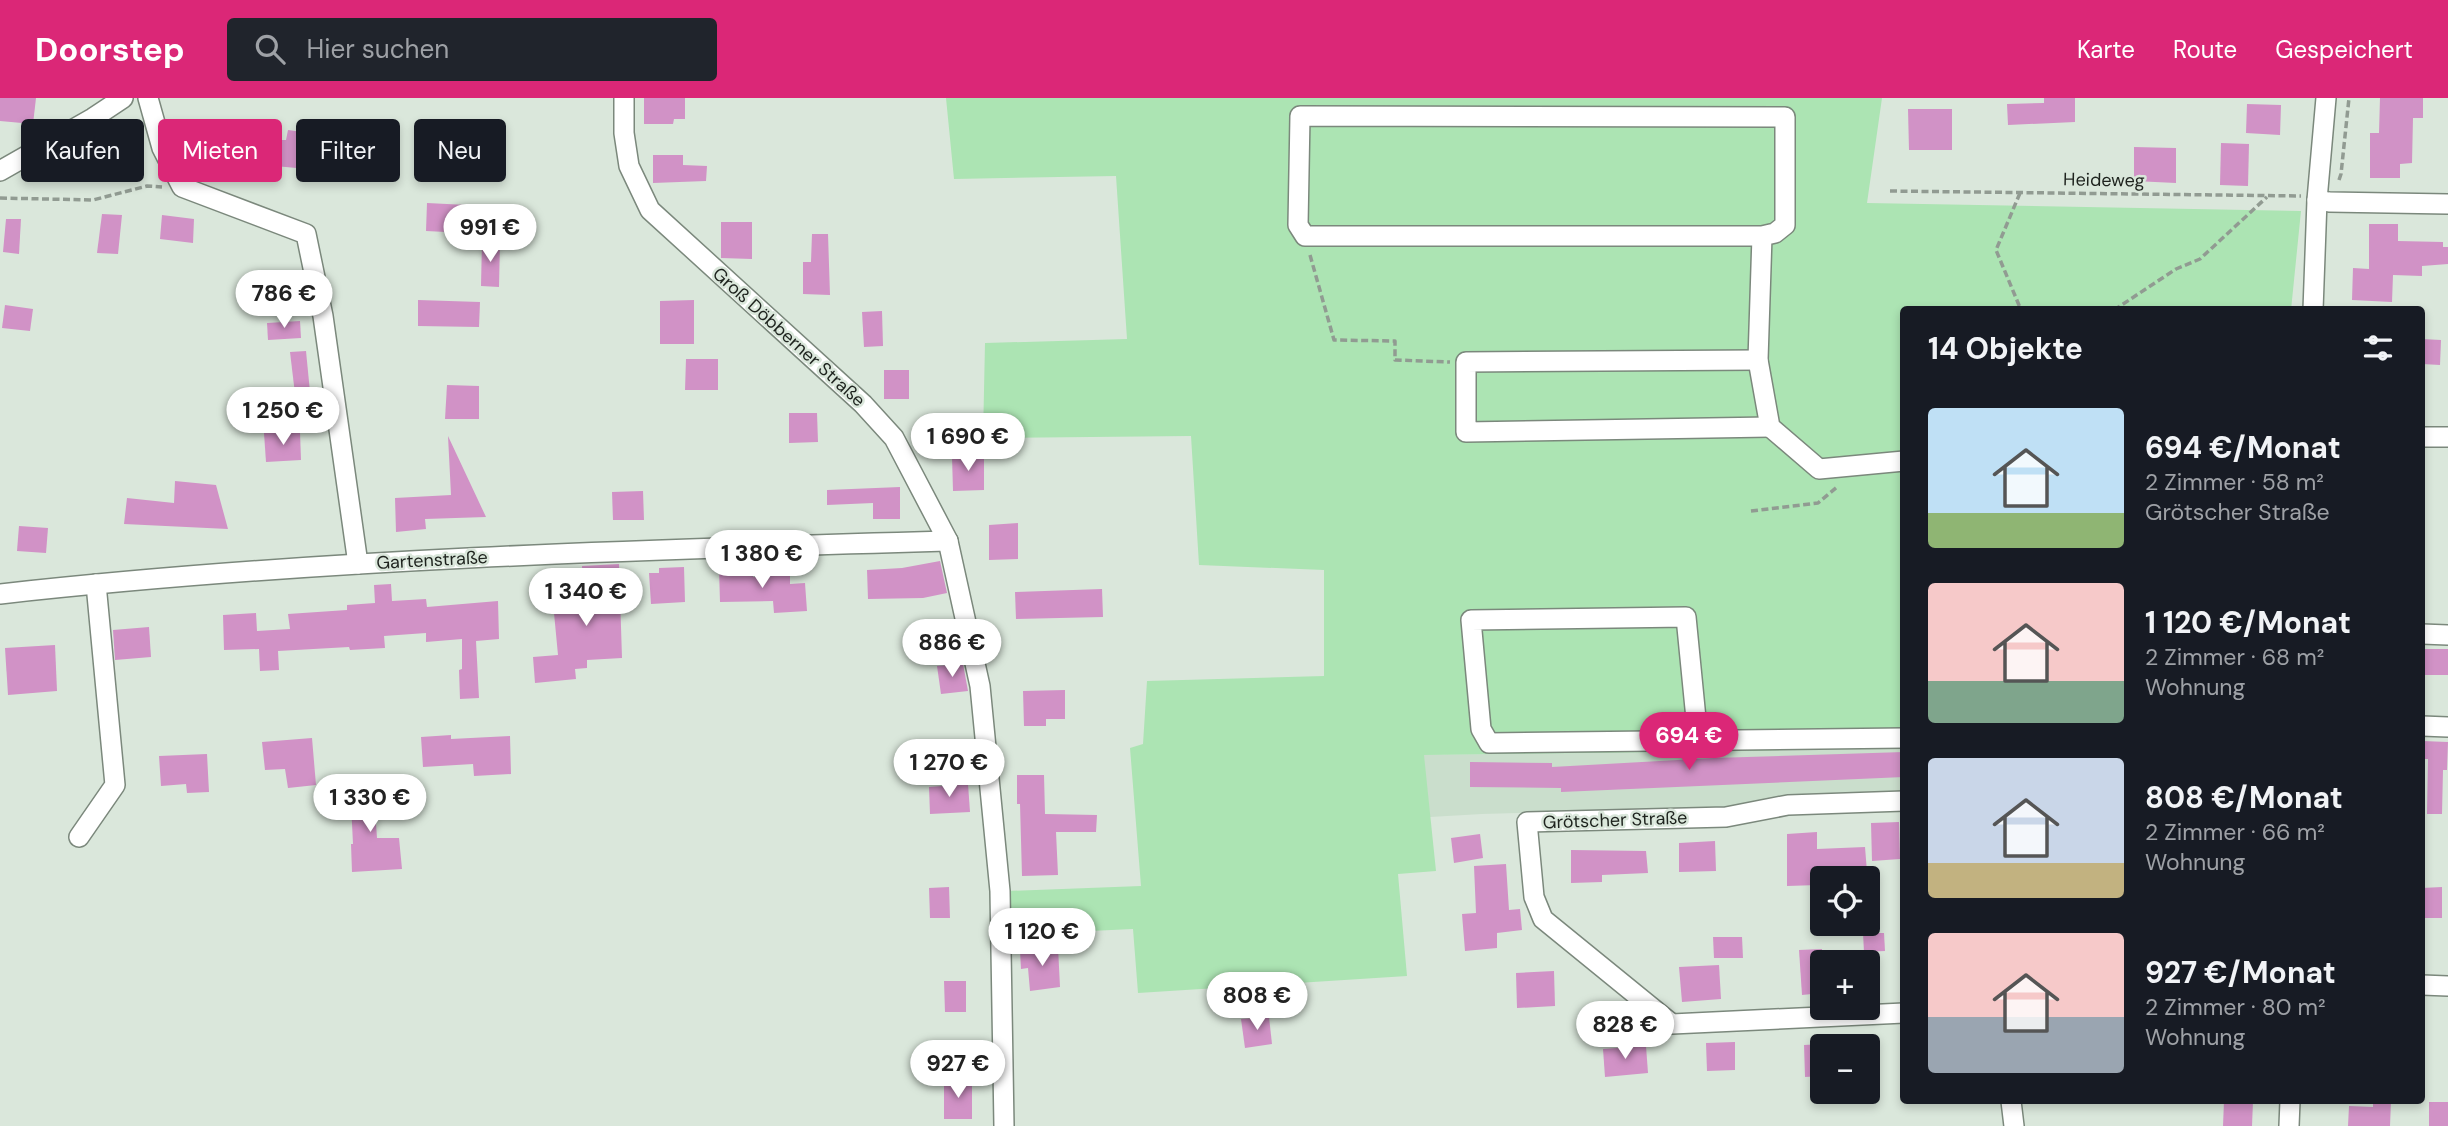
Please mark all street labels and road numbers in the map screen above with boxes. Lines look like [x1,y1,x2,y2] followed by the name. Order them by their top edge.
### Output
[2063,167,2145,193] street label: Heideweg
[708,262,870,412] street label: Groß Döbberner Straße
[376,545,488,575] street label: Gartenstraße
[1542,805,1688,835] street label: Grötscher Straße

